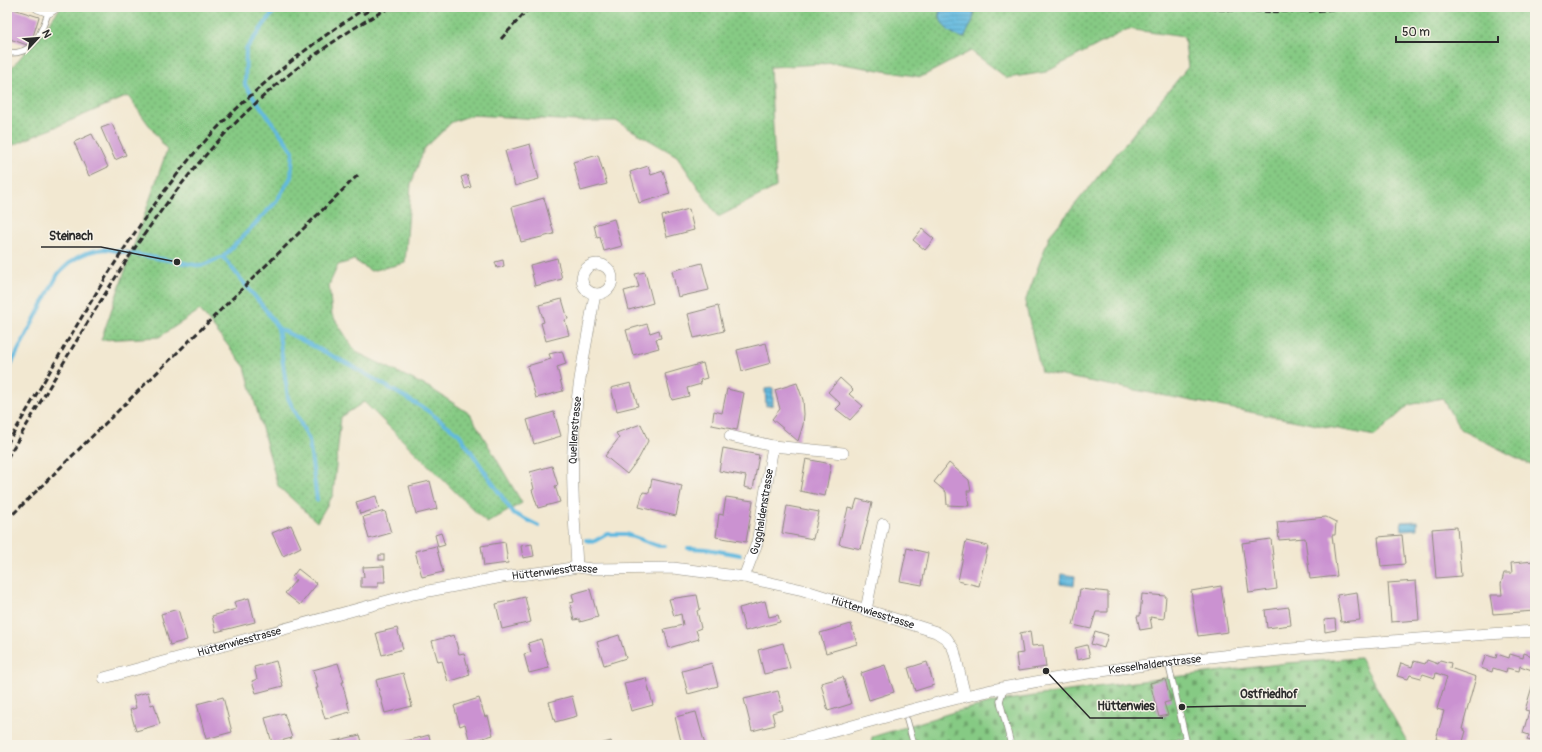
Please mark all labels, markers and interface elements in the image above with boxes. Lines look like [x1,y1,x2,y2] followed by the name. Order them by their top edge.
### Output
[18,18,58,58] north arrow
[1396,18,1498,44] scale bar
[1402,25,1430,40] text: 50 m
[39,28,54,41] text: N
[41,223,101,247] callout: Steinach
[49,229,93,244] text: Steinach
[566,395,584,464] street label: Quellenstrasse
[747,467,776,557] street label: Gugghaldenstrasse
[511,561,598,582] street label: Hüttenwiesstrasse
[830,593,917,631] street label: Hüttenwiesstrasse
[196,624,283,659] street label: Hüttenwiesstrasse
[1108,652,1202,677] street label: Kesselhaldenstrasse
[1232,682,1306,706] callout: Ostfriedhof
[1240,687,1298,702] text: Ostfriedhof
[1090,694,1163,718] callout: Hüttenwies
[1097,699,1155,714] text: Hüttenwies

